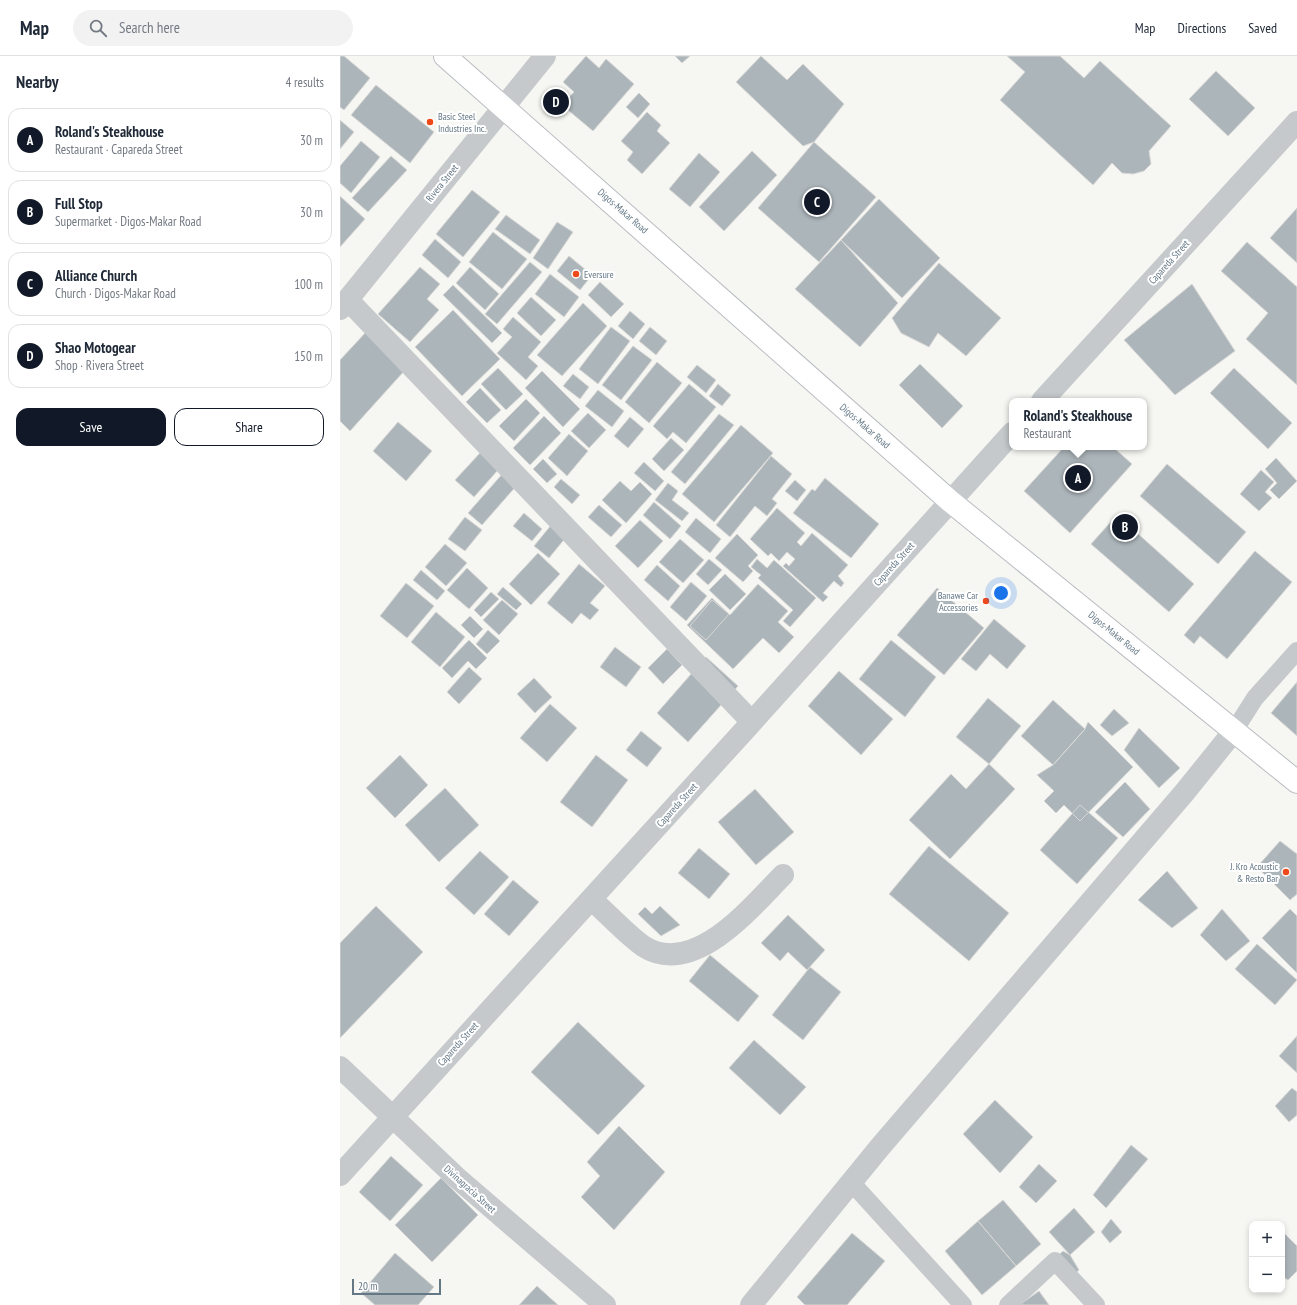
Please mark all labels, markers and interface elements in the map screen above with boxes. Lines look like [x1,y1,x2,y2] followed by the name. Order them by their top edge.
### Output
[73,10,353,46] search box
[20,16,49,40] text: Map
[87,17,109,39] icon: search
[119,18,180,37] text: Search here
[1135,19,1155,37] text: Map
[1177,19,1226,37] text: Directions
[1248,19,1277,37] text: Saved
[16,71,59,93] text: Nearby
[285,74,324,91] text: 4 results
[543,87,569,117] pin: D
[438,110,486,135] place label: Basic Steel Industries Inc.
[425,117,435,127] marker: Basic Steel Industries Inc.
[55,122,164,141] text: Roland's Steakhouse
[27,132,33,149] text: A
[300,132,323,149] text: 30 m
[55,141,183,158] text: Restaurant · Capareda Street
[423,161,461,204] street label: Rivera Street
[595,186,651,236] street label: Digos-Makar Road
[804,187,830,217] pin: C
[55,194,103,213] text: Full Stop
[27,204,33,221] text: B
[300,204,323,221] text: 30 m
[55,213,201,230] text: Supermarket · Digos-Makar Road
[1146,237,1192,287] street label: Capareda Street
[55,266,137,285] text: Alliance Church
[584,268,614,281] place label: Eversure
[571,269,581,279] marker: Eversure
[27,276,33,293] text: C
[294,276,323,293] text: 100 m
[55,285,176,302] text: Church · Digos-Makar Road
[55,338,136,357] text: Shao Motogear
[27,348,33,365] text: D
[294,348,323,365] text: 150 m
[55,357,144,374] text: Shop · Rivera Street
[1009,398,1147,450] popup
[837,401,893,451] street label: Digos-Makar Road
[1023,406,1133,425] text: Roland's Steakhouse
[16,408,166,446] button: Save
[174,408,324,446] button: Share
[1023,425,1071,442] text: Restaurant
[1065,463,1091,493] pin: A
[1112,512,1138,542] pin: B
[871,539,917,589] street label: Capareda Street
[991,583,1011,603] your location
[938,589,979,614] place label: Banawe Car Accessories
[981,596,991,606] marker: Banawe Car Accessories
[1086,608,1142,658] street label: Digos-Makar Road
[654,780,700,830] street label: Capareda Street
[1229,860,1278,885] place label: J. Kro Acoustic & Resto Bar
[1281,867,1291,877] marker: J. Kro Acoustic & Resto Bar
[435,1019,481,1069] street label: Capareda Street
[441,1162,499,1216] street label: Divinagracia Street
[1249,1221,1285,1293] map controls
[1249,1221,1285,1257] button: +
[1249,1257,1285,1293] button: −
[352,1277,441,1296] scale bar
[358,1279,377,1293] text: 20 m

